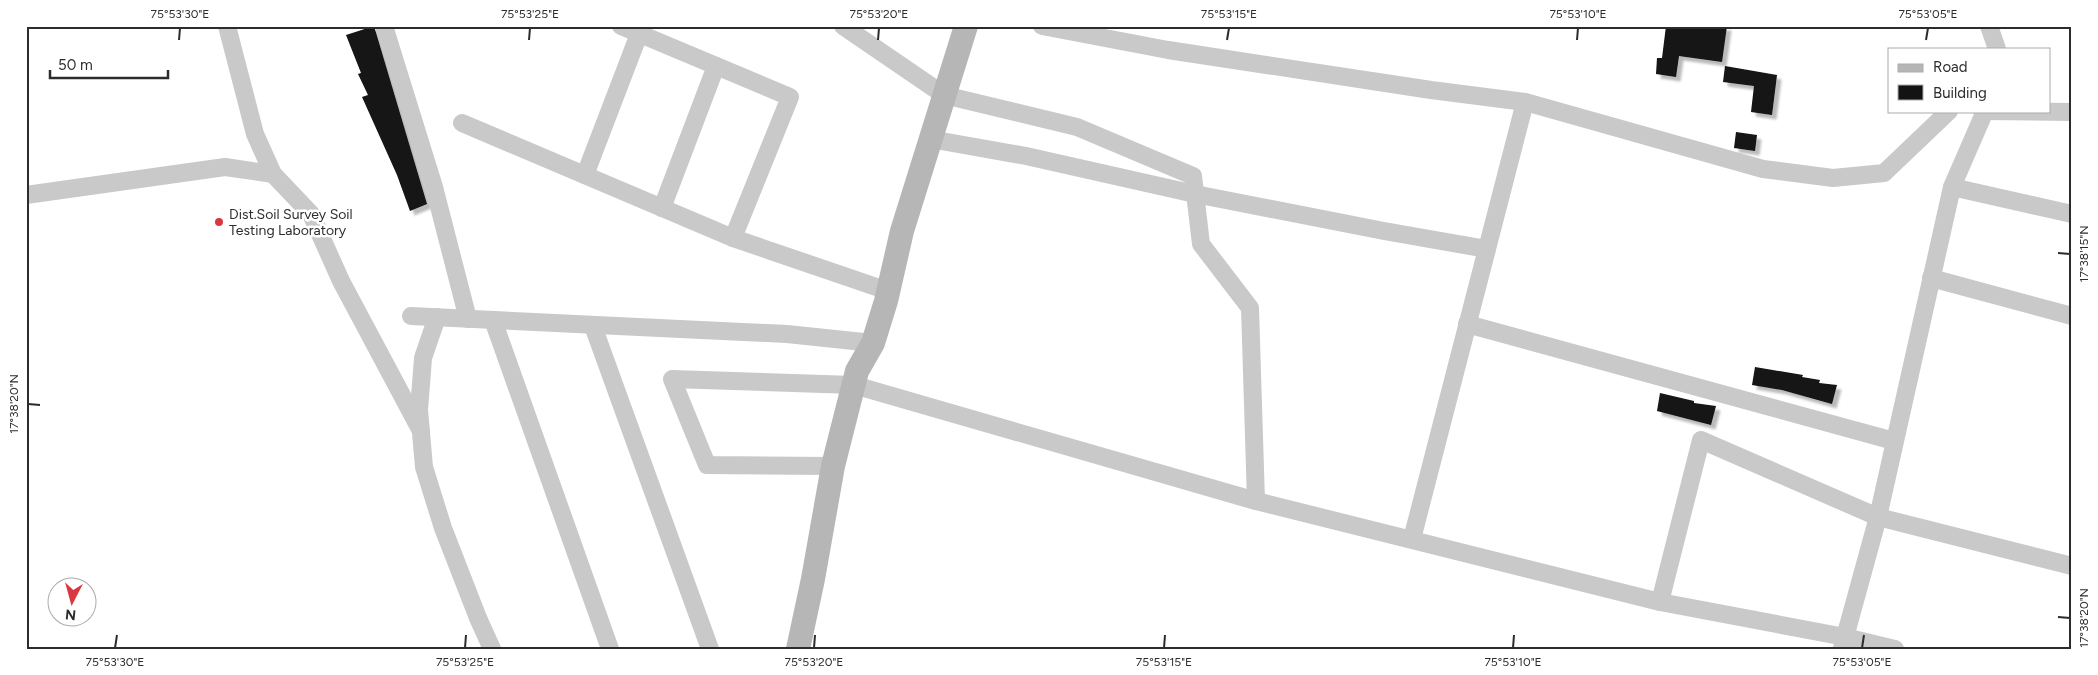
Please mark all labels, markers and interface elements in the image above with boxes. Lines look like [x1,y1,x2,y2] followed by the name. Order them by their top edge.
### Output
[151,7,209,21] text: 75°53'30"E
[501,7,559,21] text: 75°53'25"E
[850,7,908,21] text: 75°53'20"E
[1201,7,1257,21] text: 75°53'15"E
[1549,7,1607,21] text: 75°53'10"E
[1898,7,1958,21] text: 75°53'05"E
[50,48,168,80] scale bar
[1888,48,2050,112] legend
[58,56,93,74] text: 50 m
[1933,58,1968,76] text: Road
[1933,84,1987,102] text: Building
[229,206,353,239] place label: Dist.Soil Survey Soil Testing Laboratory
[213,216,225,228] marker: Dist.Soil Survey Soil Testing Laboratory
[2077,225,2091,283] text: 17°38'15"N
[7,374,21,434] text: 17°38'20"N
[48,578,98,628] north arrow
[2077,588,2091,648] text: 17°38'20"N
[64,605,77,623] text: N
[86,655,144,669] text: 75°53'30"E
[436,655,494,669] text: 75°53'25"E
[785,655,843,669] text: 75°53'20"E
[1136,655,1192,669] text: 75°53'15"E
[1484,655,1542,669] text: 75°53'10"E
[1832,655,1892,669] text: 75°53'05"E

